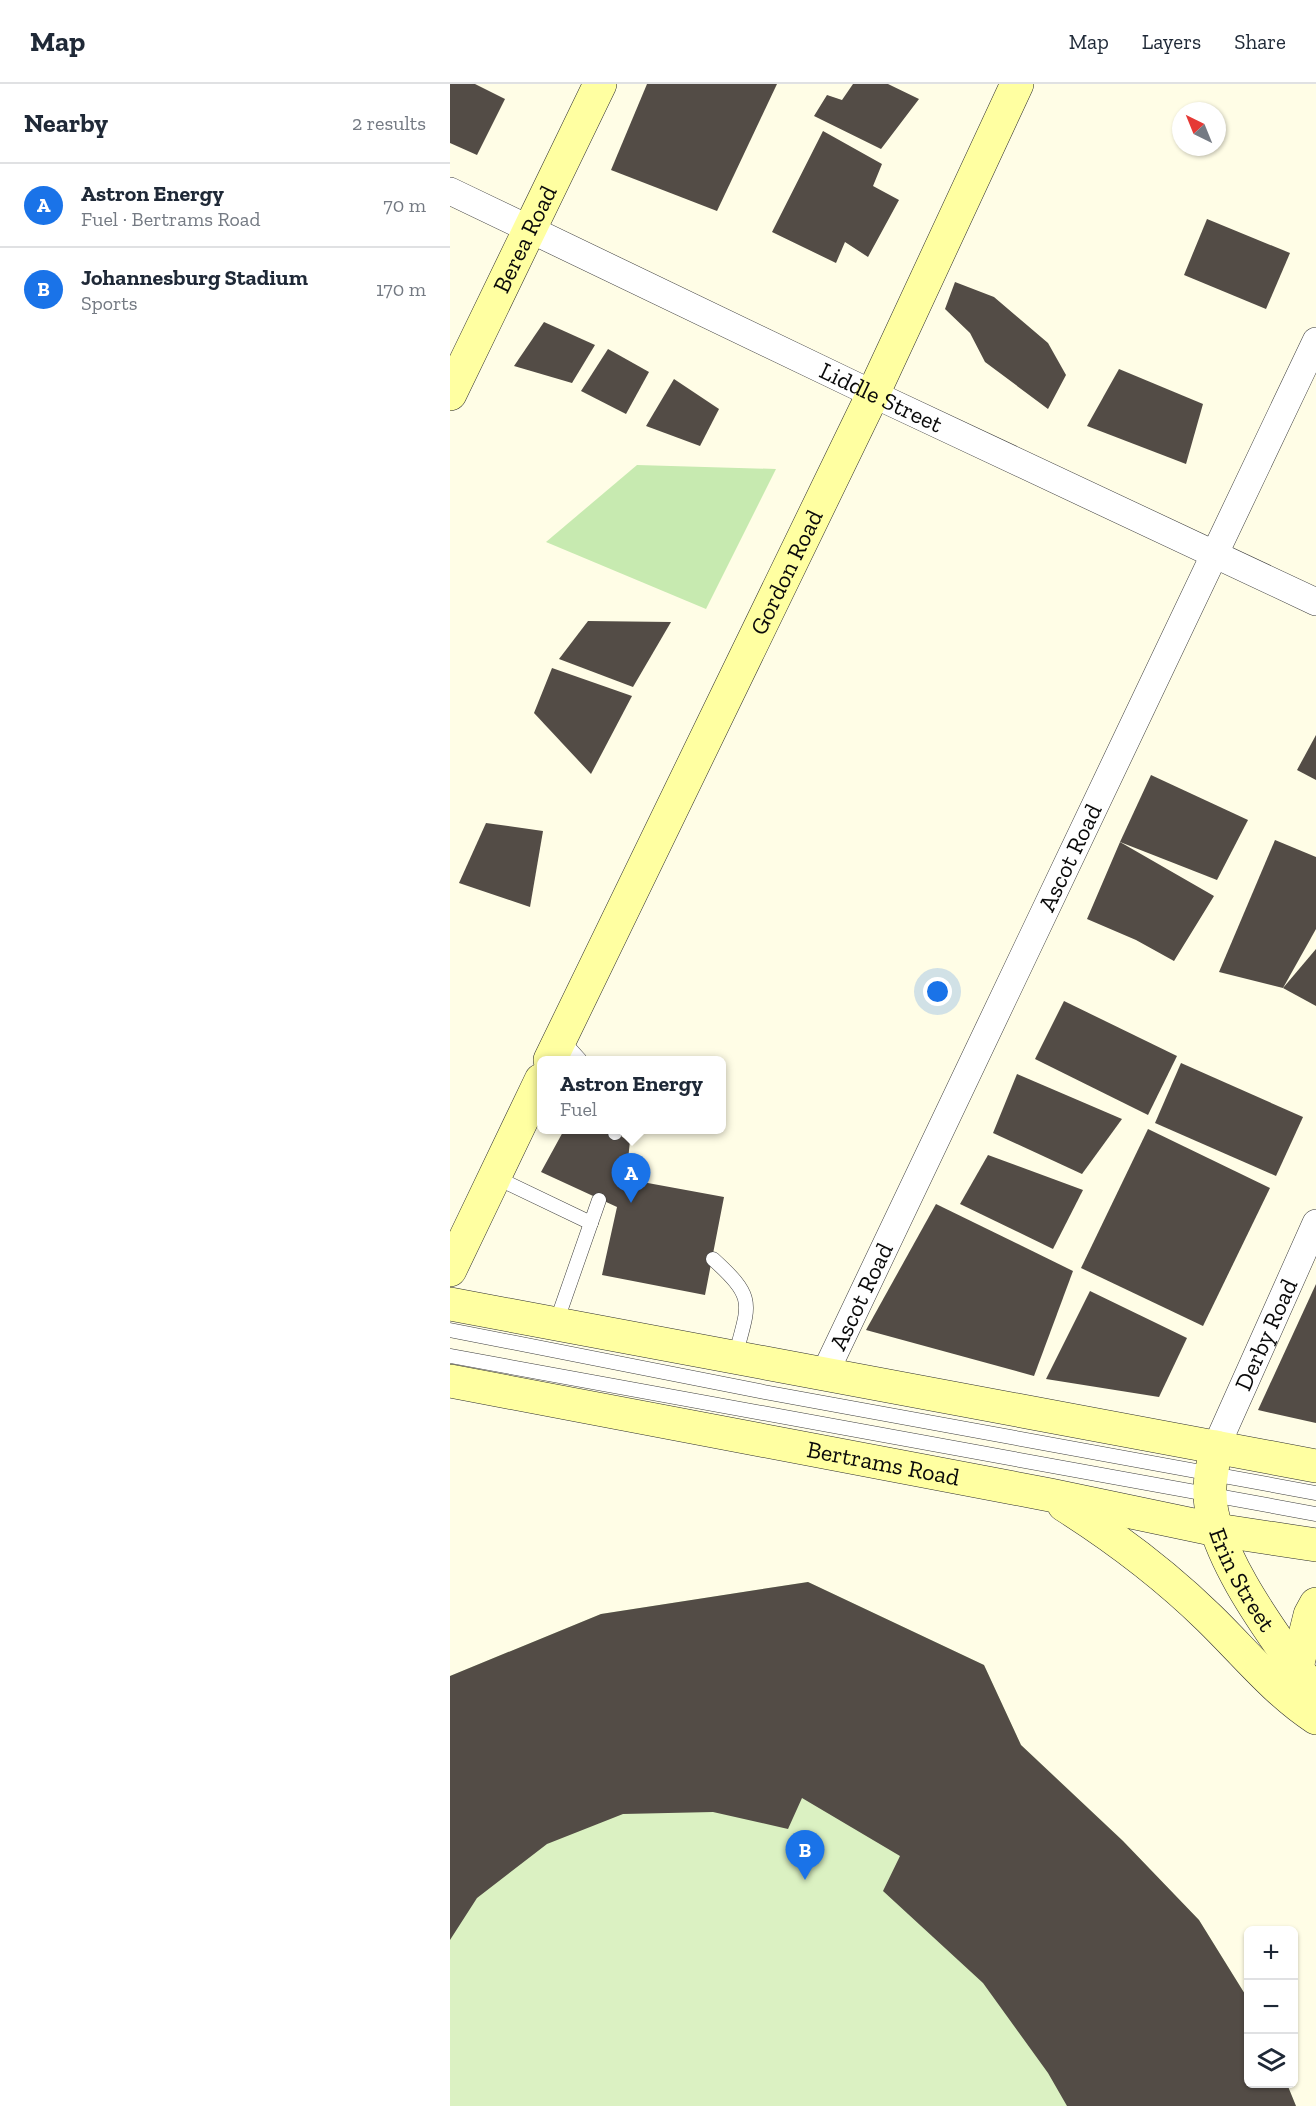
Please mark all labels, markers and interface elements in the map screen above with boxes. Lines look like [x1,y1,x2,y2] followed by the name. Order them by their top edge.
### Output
[30,25,85,58] text: Map
[1069,29,1109,54] text: Map
[1142,29,1201,54] text: Layers
[1234,29,1286,54] text: Share
[1172,102,1226,156] north arrow
[24,107,108,139] text: Nearby
[352,111,426,135] text: 2 results
[81,180,224,207] text: Astron Energy
[486,181,563,297] street label: Berea Road
[37,193,50,217] text: A
[383,193,426,217] text: 70 m
[81,207,260,231] text: Fuel · Bertrams Road
[81,264,308,291] text: Johannesburg Stadium
[37,277,50,301] text: B
[376,277,426,301] text: 170 m
[81,291,138,315] text: Sports
[815,356,947,439] street label: Liddle Street
[743,505,829,639] street label: Gordon Road
[1032,799,1108,916] street label: Ascot Road
[923,977,952,1006] your location
[537,1056,726,1134] popup
[560,1070,703,1097] text: Astron Energy
[560,1097,597,1121] text: Fuel
[612,1154,651,1203] pin: A
[823,1238,899,1355] street label: Ascot Road
[1228,1274,1303,1395] street label: Derby Road
[805,1434,962,1492] street label: Bertrams Road
[1203,1524,1282,1637] street label: Erin Street
[786,1830,824,1880] pin: B
[1244,1926,1298,2088] map controls
[1244,1926,1298,1980] button: +
[1244,1980,1298,2034] button: −
[1244,2034,1298,2088] button: layers

